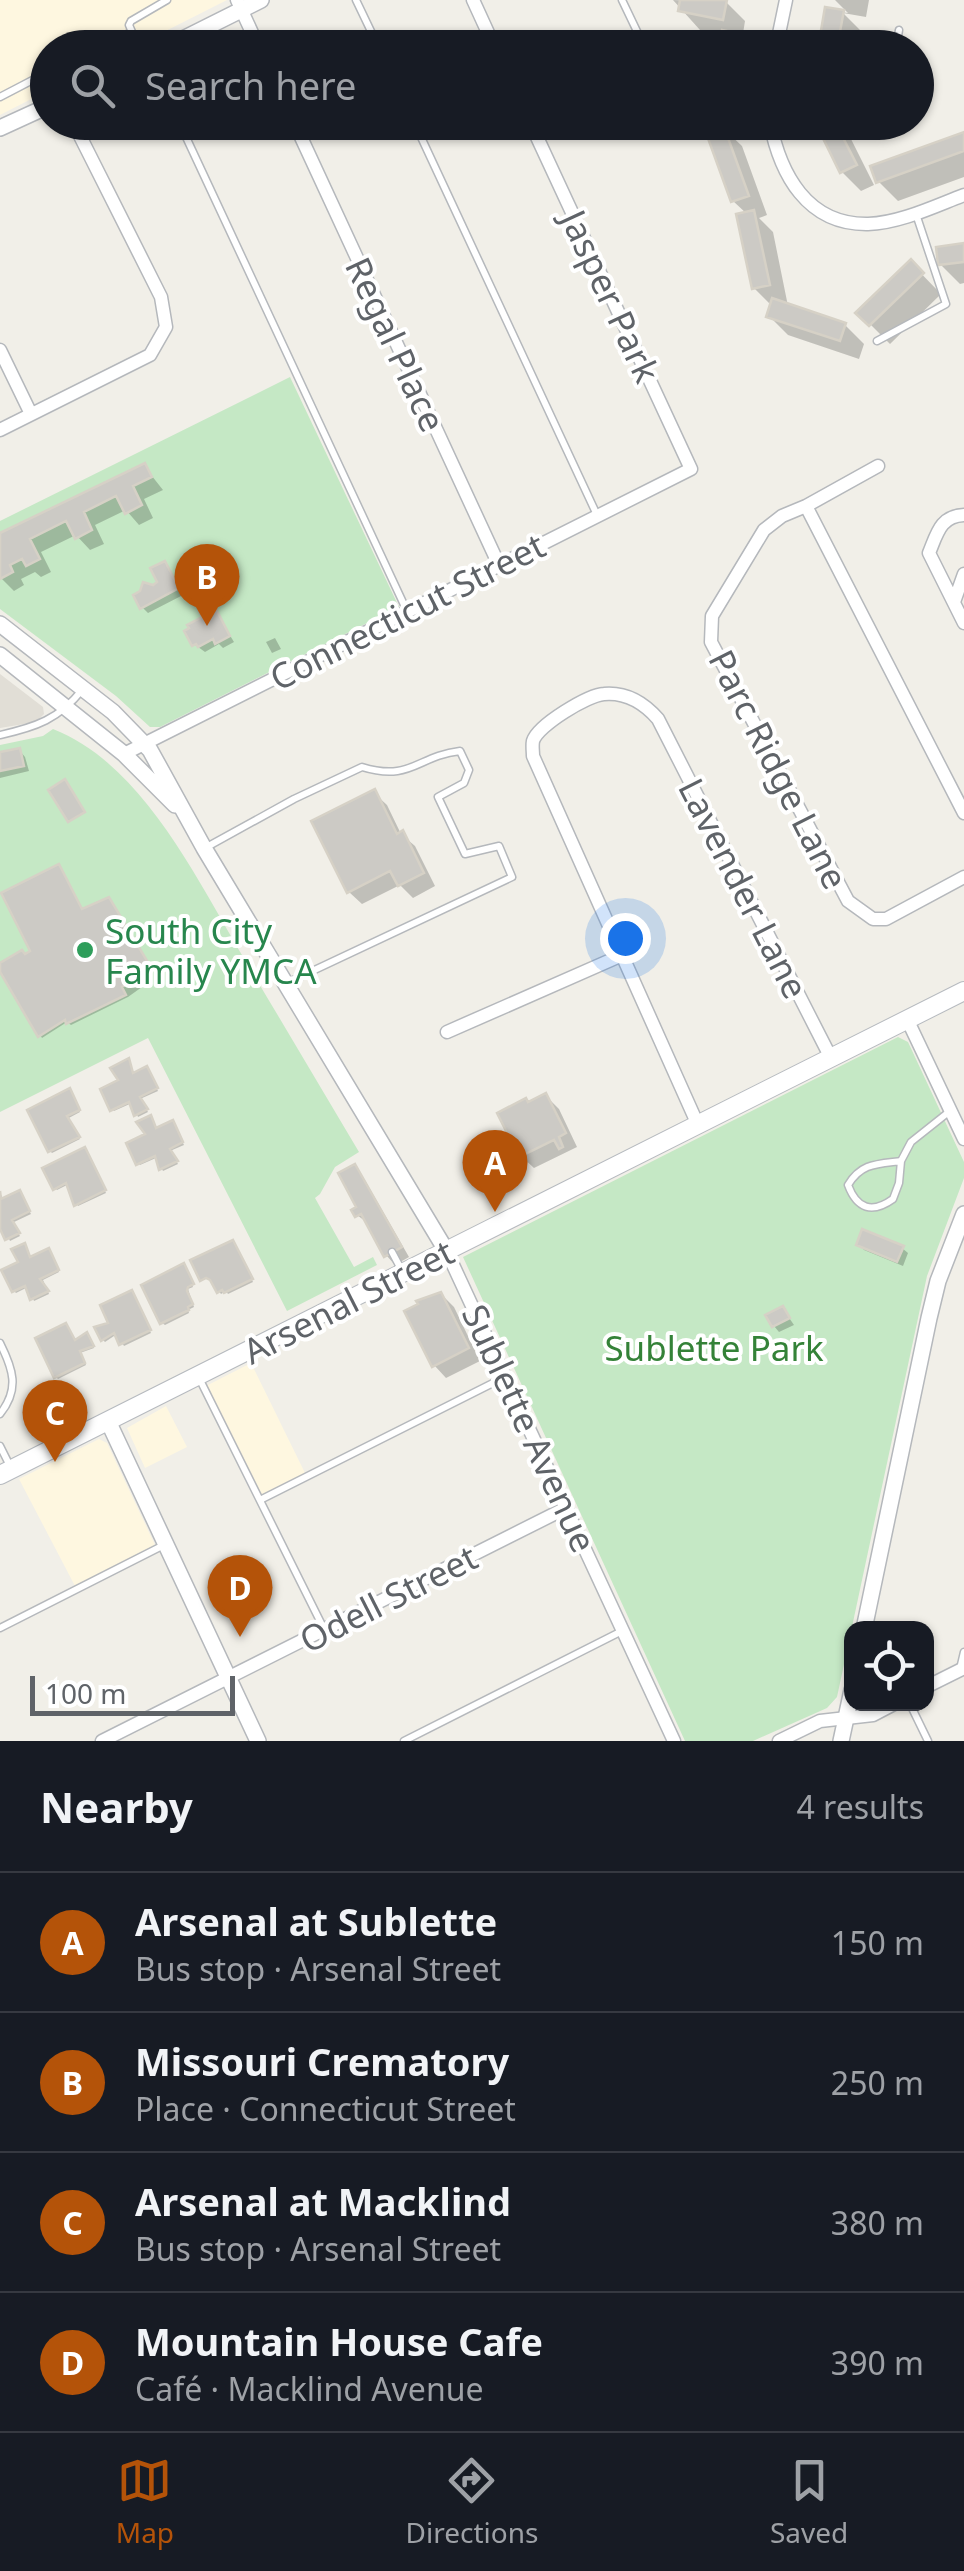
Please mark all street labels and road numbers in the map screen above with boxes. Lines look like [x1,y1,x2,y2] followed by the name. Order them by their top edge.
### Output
[549,200,671,390] street label: Jasper Park
[335,249,457,439] street label: Regal Place
[261,521,553,701] street label: Connecticut Street
[698,641,860,897] street label: Parc Ridge Lane
[668,770,820,1006] street label: Lavender Lane
[235,1228,461,1374] street label: Arsenal Street
[452,1297,608,1559] street label: Sublette Avenue
[291,1533,485,1663] street label: Odell Street

